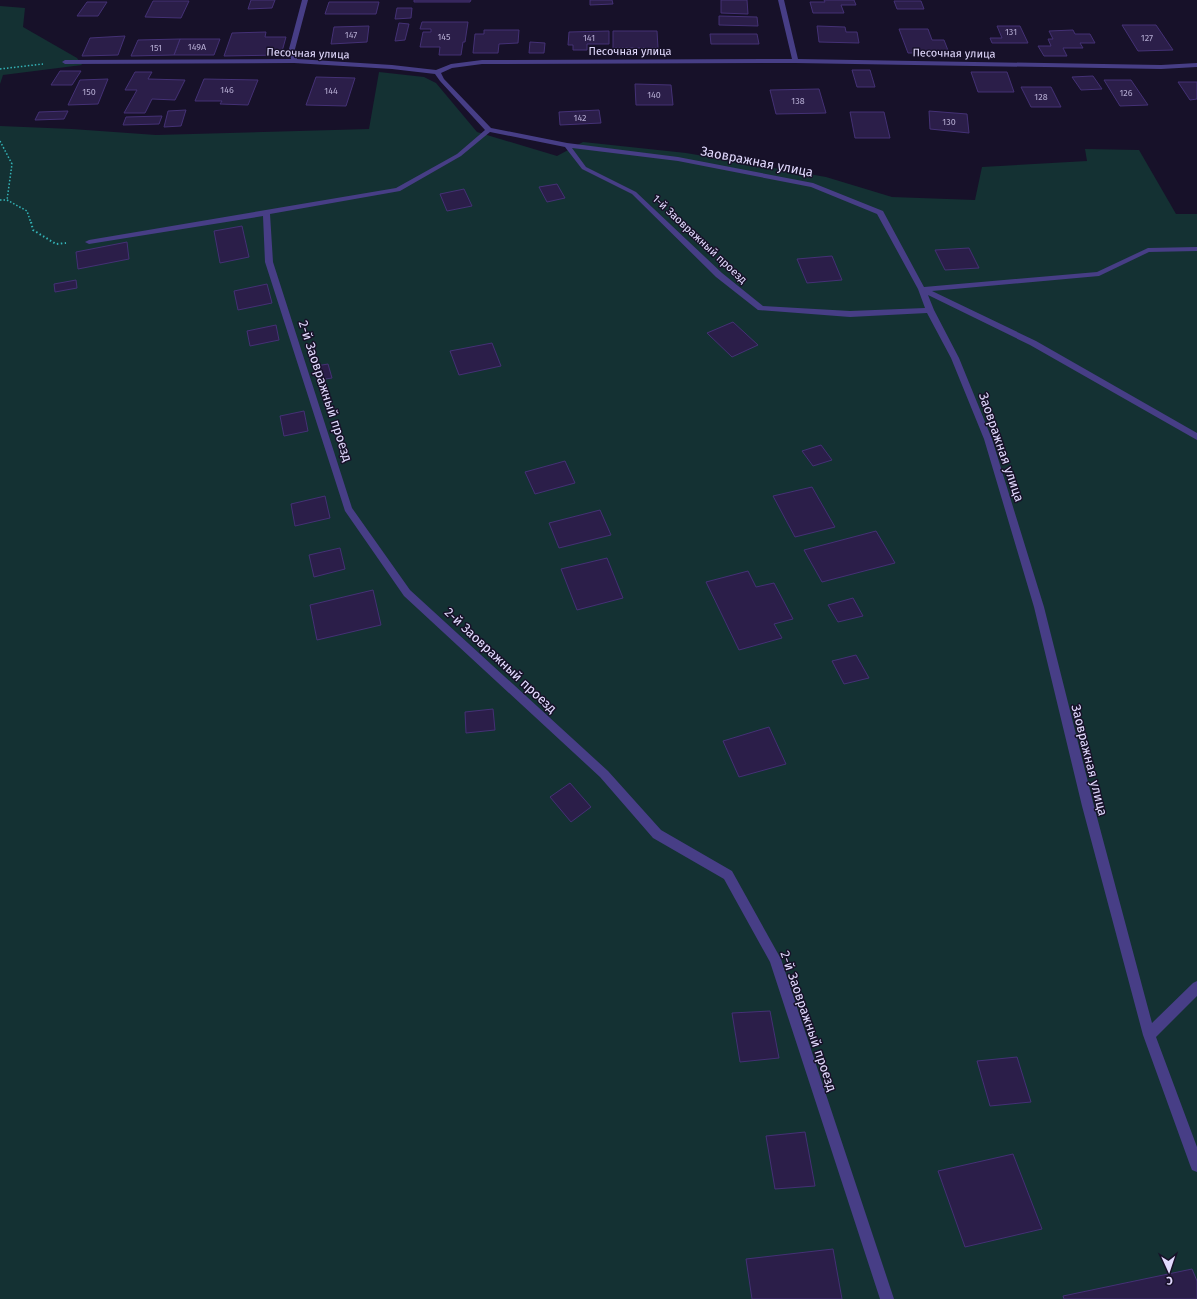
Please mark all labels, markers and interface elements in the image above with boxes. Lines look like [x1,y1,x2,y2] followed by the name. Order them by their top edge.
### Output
[1005,27,1017,37] house number: 131
[345,30,357,40] house number: 147
[437,32,451,42] house number: 145
[583,33,595,43] house number: 141
[1141,33,1153,43] house number: 127
[188,42,207,52] house number: 149А
[150,43,162,53] house number: 151
[588,45,672,58] street label: Песочная улица
[266,46,350,61] street label: Песочная улица
[912,46,996,61] street label: Песочная улица
[220,85,234,95] house number: 146
[324,86,338,96] house number: 144
[82,87,96,97] house number: 150
[1119,88,1133,98] house number: 126
[647,90,661,100] house number: 140
[1034,92,1048,102] house number: 128
[791,96,805,106] house number: 138
[574,113,586,123] house number: 142
[942,117,956,127] house number: 130
[699,143,814,180] street label: Заовражная улица
[650,192,750,286] street label: 1-й Заовражный проезд
[296,319,355,464] street label: 2-й Заовражный проезд
[976,391,1027,504] street label: Заовражная улица
[442,605,560,716] street label: 2-й Заовражный проезд
[1068,703,1111,817] street label: Заовражная улица
[777,949,840,1093] street label: 2-й Заовражный проезд
[1149,1251,1189,1291] north arrow
[1165,1274,1173,1287] text: С

